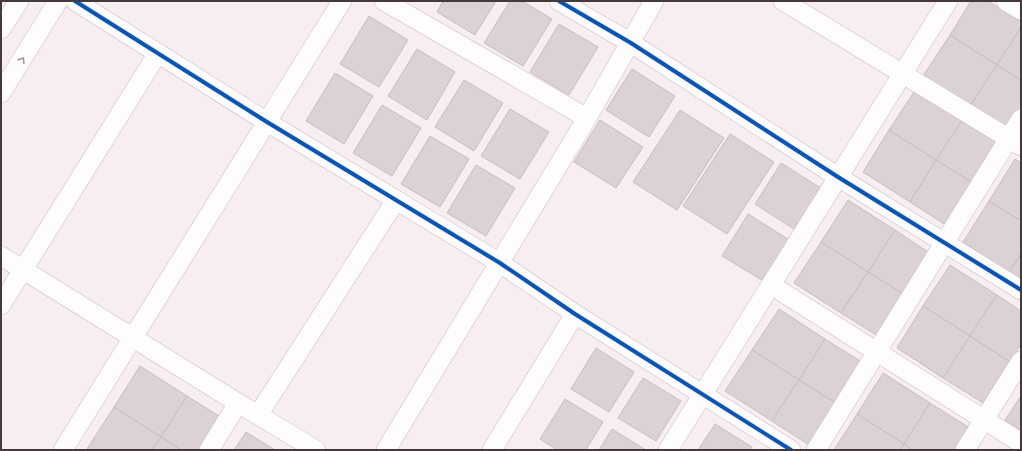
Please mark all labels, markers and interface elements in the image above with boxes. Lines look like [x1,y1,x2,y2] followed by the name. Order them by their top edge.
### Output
[17,57,24,64] one-way arrow

